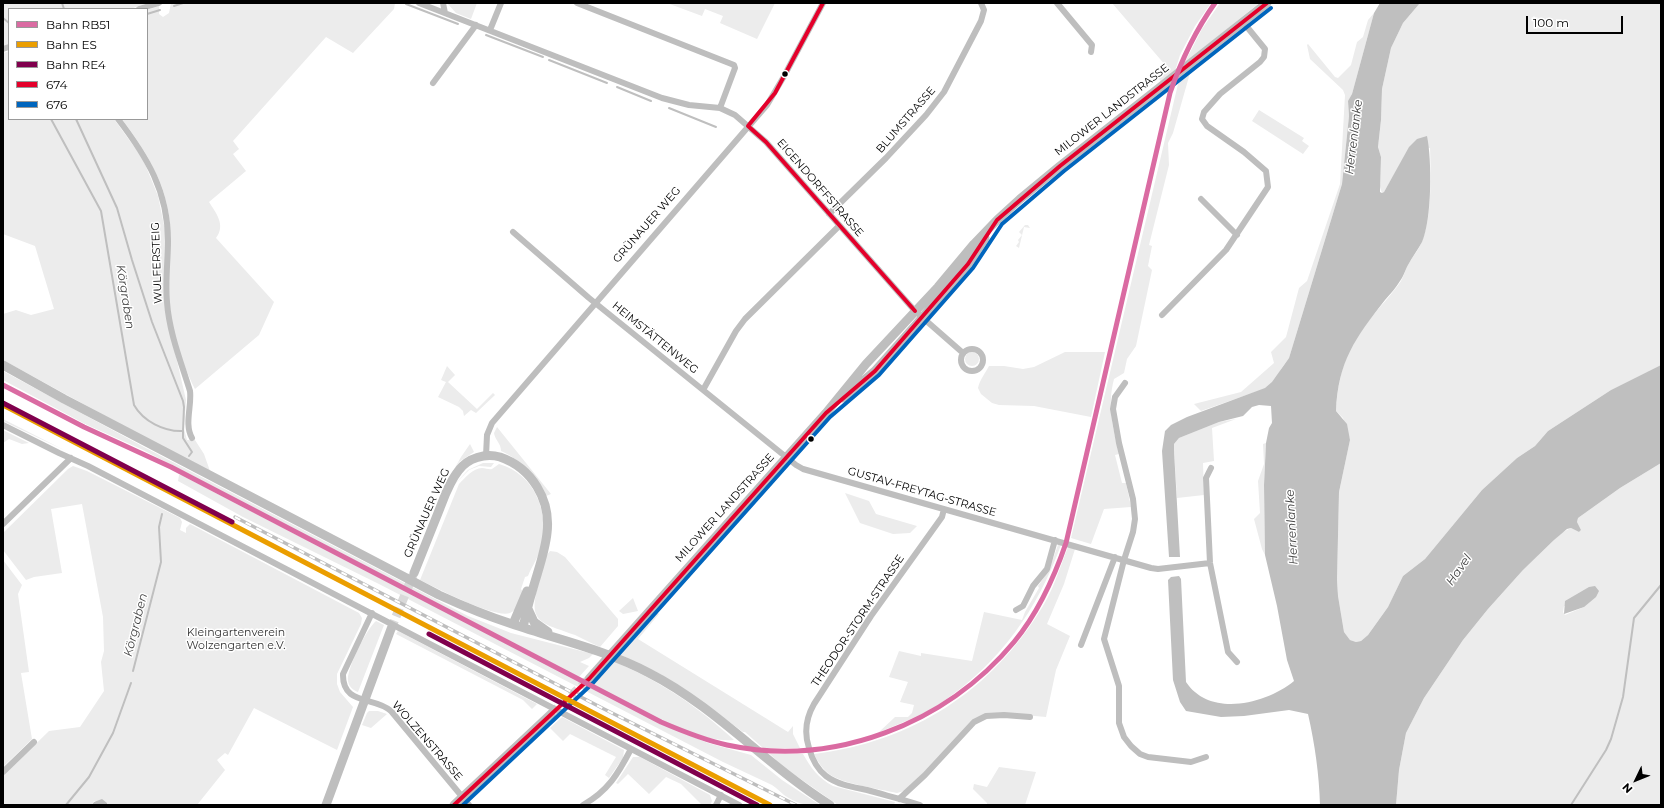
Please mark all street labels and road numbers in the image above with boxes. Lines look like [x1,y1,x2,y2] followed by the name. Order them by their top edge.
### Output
[1052,61,1172,159] street label: MILOWER LANDSTRASSE
[874,84,938,156] street label: BLUMSTRASSE
[774,136,866,240] street label: EIGENDORFFSTRASSE
[610,184,684,266] street label: GRÜNAUER WEG
[149,222,165,304] street label: WULFERSTEIG
[609,299,701,377] street label: HEIMSTÄTTENWEG
[673,451,777,565] street label: MILOWER LANDSTRASSE
[846,464,998,520] street label: GUSTAV-FREYTAG-STRASSE
[401,466,453,560] street label: GRÜNAUER WEG
[809,553,907,689] street label: THEODOR-STORM-STRASSE
[389,699,465,783] street label: WOLZENSTRASSE

